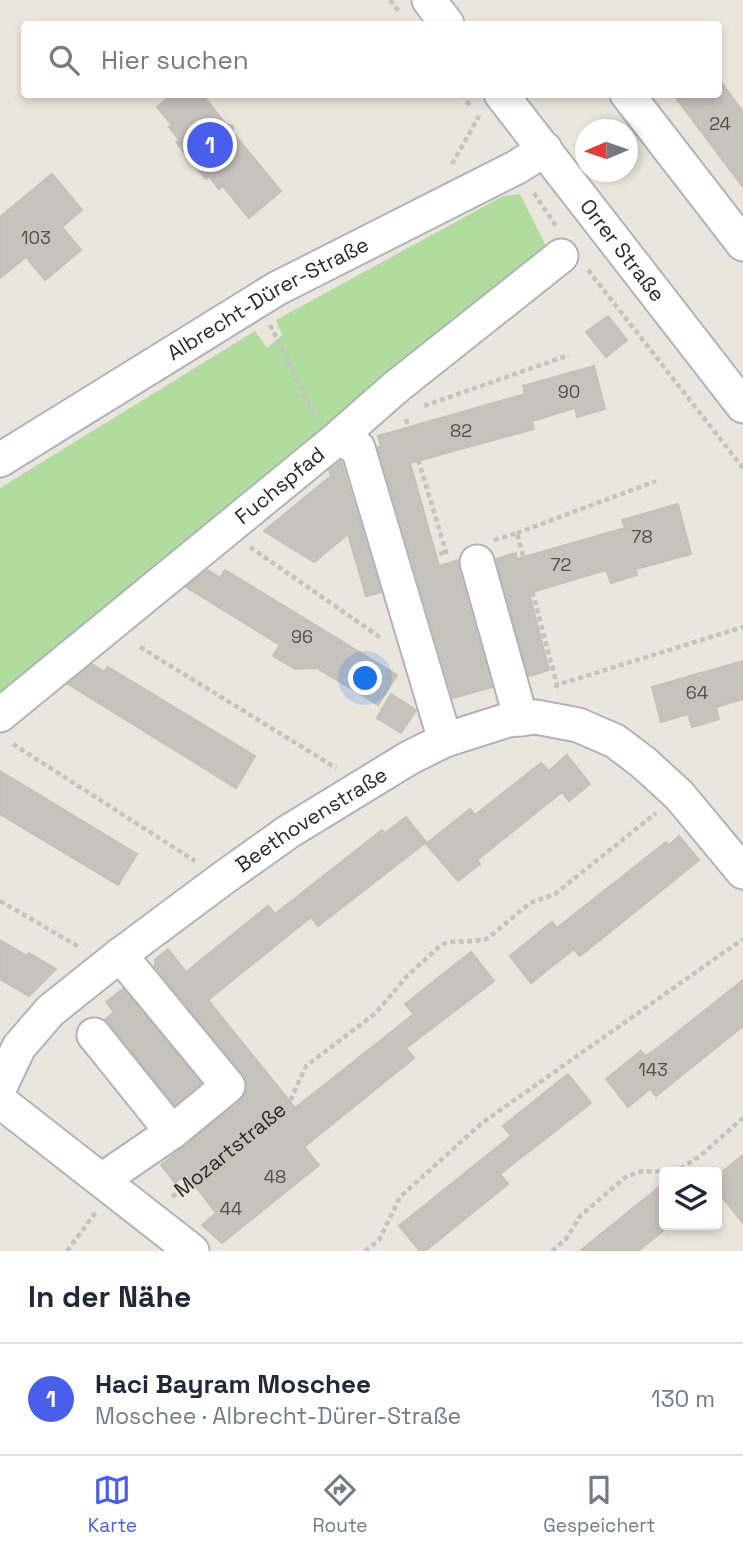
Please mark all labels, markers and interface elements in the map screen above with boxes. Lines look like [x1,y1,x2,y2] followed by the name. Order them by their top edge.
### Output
[21,21,722,98] search box
[45,41,83,79] icon: search
[101,43,249,77] text: Hier suchen
[709,112,731,135] house number: 24
[187,119,233,171] pin: 1
[575,119,638,182] north arrow
[574,193,671,307] street label: Orrer Straße
[21,226,51,249] house number: 103
[162,230,373,366] street label: Albrecht-Dürer-Straße
[558,380,580,403] house number: 90
[450,419,472,442] house number: 82
[229,440,330,530] street label: Fuchspfad
[631,525,653,548] house number: 78
[551,553,571,576] house number: 72
[291,625,313,648] house number: 96
[348,661,382,695] your location
[686,681,708,704] house number: 64
[230,761,392,878] street label: Beethovenstraße
[638,1058,668,1081] house number: 143
[168,1096,292,1203] street label: Mozartstraße
[264,1165,286,1188] house number: 48
[659,1167,722,1230] map controls
[659,1167,722,1230] button: layers
[220,1197,242,1220] house number: 44
[28,1277,191,1316] text: In der Nähe
[95,1367,371,1401] text: Haci Bayram Moschee
[46,1384,56,1414] text: 1
[651,1384,715,1414] text: 130 m
[95,1401,461,1431] text: Moschee · Albrecht-Dürer-Straße
[88,1471,137,1538] tab: Karte
[313,1471,368,1538] tab: Route
[543,1471,655,1538] tab: Gespeichert

